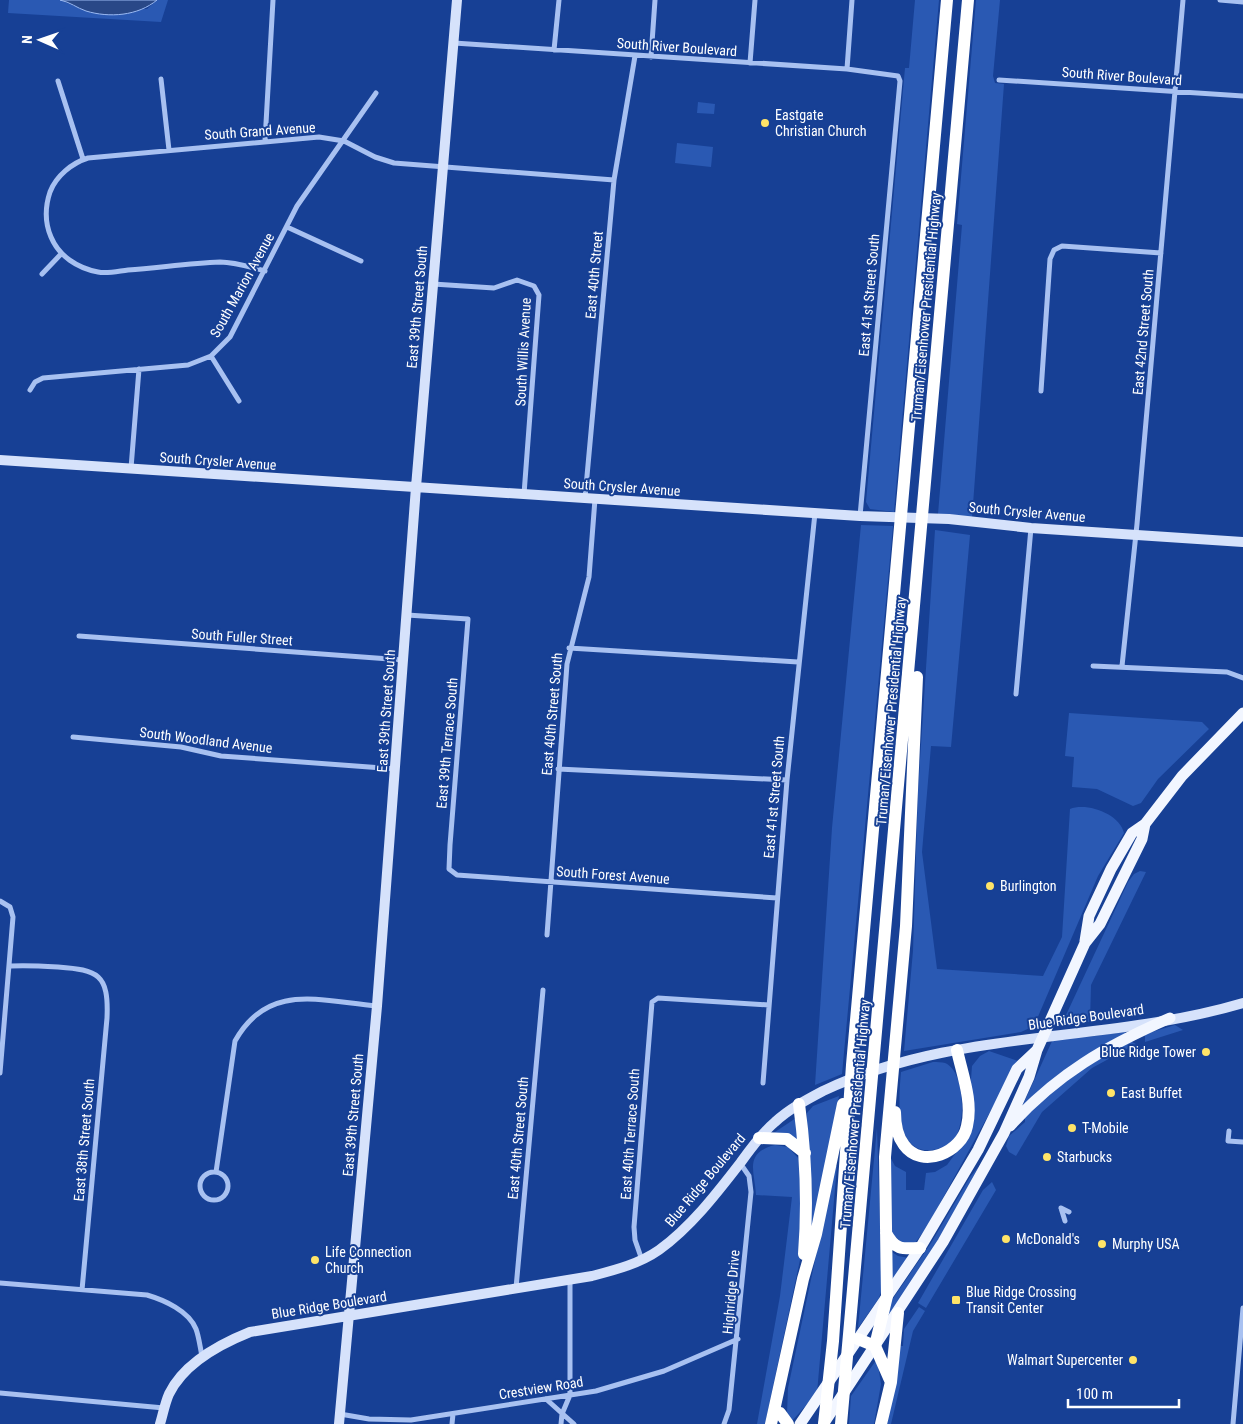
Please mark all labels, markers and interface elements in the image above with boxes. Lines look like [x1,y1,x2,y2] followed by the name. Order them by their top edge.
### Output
[15,15,65,65] north arrow
[19,35,35,44] text: N
[616,35,738,59] street label: South River Boulevard
[1061,64,1183,88] street label: South River Boulevard
[775,107,866,139] place label: Eastgate Christian Church
[759,117,771,129] marker: Eastgate Christian Church
[204,119,317,143] street label: South Grand Avenue
[908,192,944,422] street label: Truman/Eisenhower Presidential Highway
[207,229,278,340] street label: South Marion Avenue
[582,230,606,320] street label: East 40th Street
[856,233,882,357] street label: East 41st Street South
[404,245,430,369] street label: East 39th Street South
[1130,268,1156,396] street label: East 42nd Street South
[512,297,534,407] street label: South Willis Avenue
[159,449,277,473] street label: South Crysler Avenue
[563,475,681,499] street label: South Crysler Avenue
[968,499,1087,525] street label: South Crysler Avenue
[873,596,909,826] street label: Truman/Eisenhower Presidential Highway
[191,625,293,649] street label: South Fuller Street
[374,649,398,773] street label: East 39th Street South
[539,652,565,776] street label: East 40th Street South
[433,677,461,809] street label: East 39th Terrace South
[139,724,274,756] street label: South Woodland Avenue
[761,735,787,859] street label: East 41st Street South
[556,863,671,887] street label: South Forest Avenue
[1000,878,1057,894] place label: Burlington
[984,880,996,892] marker: Burlington
[837,999,873,1229] street label: Truman/Eisenhower Presidential Highway
[1027,1001,1145,1033] street label: Blue Ridge Boulevard
[1101,1044,1196,1060] place label: Blue Ridge Tower
[1200,1046,1212,1058] marker: Blue Ridge Tower
[340,1053,366,1177] street label: East 39th Street South
[617,1068,643,1200] street label: East 40th Terrace South
[505,1076,531,1200] street label: East 40th Street South
[71,1078,97,1202] street label: East 38th Street South
[1121,1085,1182,1101] place label: East Buffet
[1105,1087,1117,1099] marker: East Buffet
[1082,1120,1129,1136] place label: T-Mobile
[1066,1122,1078,1134] marker: T-Mobile
[661,1130,749,1230] street label: Blue Ridge Boulevard
[1057,1149,1112,1165] place label: Starbucks
[1041,1151,1053,1163] marker: Starbucks
[1016,1231,1080,1247] place label: McDonald's
[1000,1233,1012,1245] marker: McDonald's
[1112,1236,1180,1252] place label: Murphy USA
[1096,1238,1108,1250] marker: Murphy USA
[325,1244,412,1276] place label: Life Connection Church
[719,1249,743,1335] street label: Highridge Drive
[309,1254,321,1266] marker: Life Connection Church
[966,1284,1076,1316] place label: Blue Ridge Crossing Transit Center
[270,1288,388,1322] street label: Blue Ridge Boulevard
[950,1294,962,1306] marker: Blue Ridge Crossing Transit Center
[1007,1352,1123,1368] place label: Walmart Supercenter
[1127,1354,1139,1366] marker: Walmart Supercenter
[498,1373,584,1403] street label: Crestview Road
[1068,1376,1179,1408] scale bar
[1076,1385,1113,1403] text: 100 m

